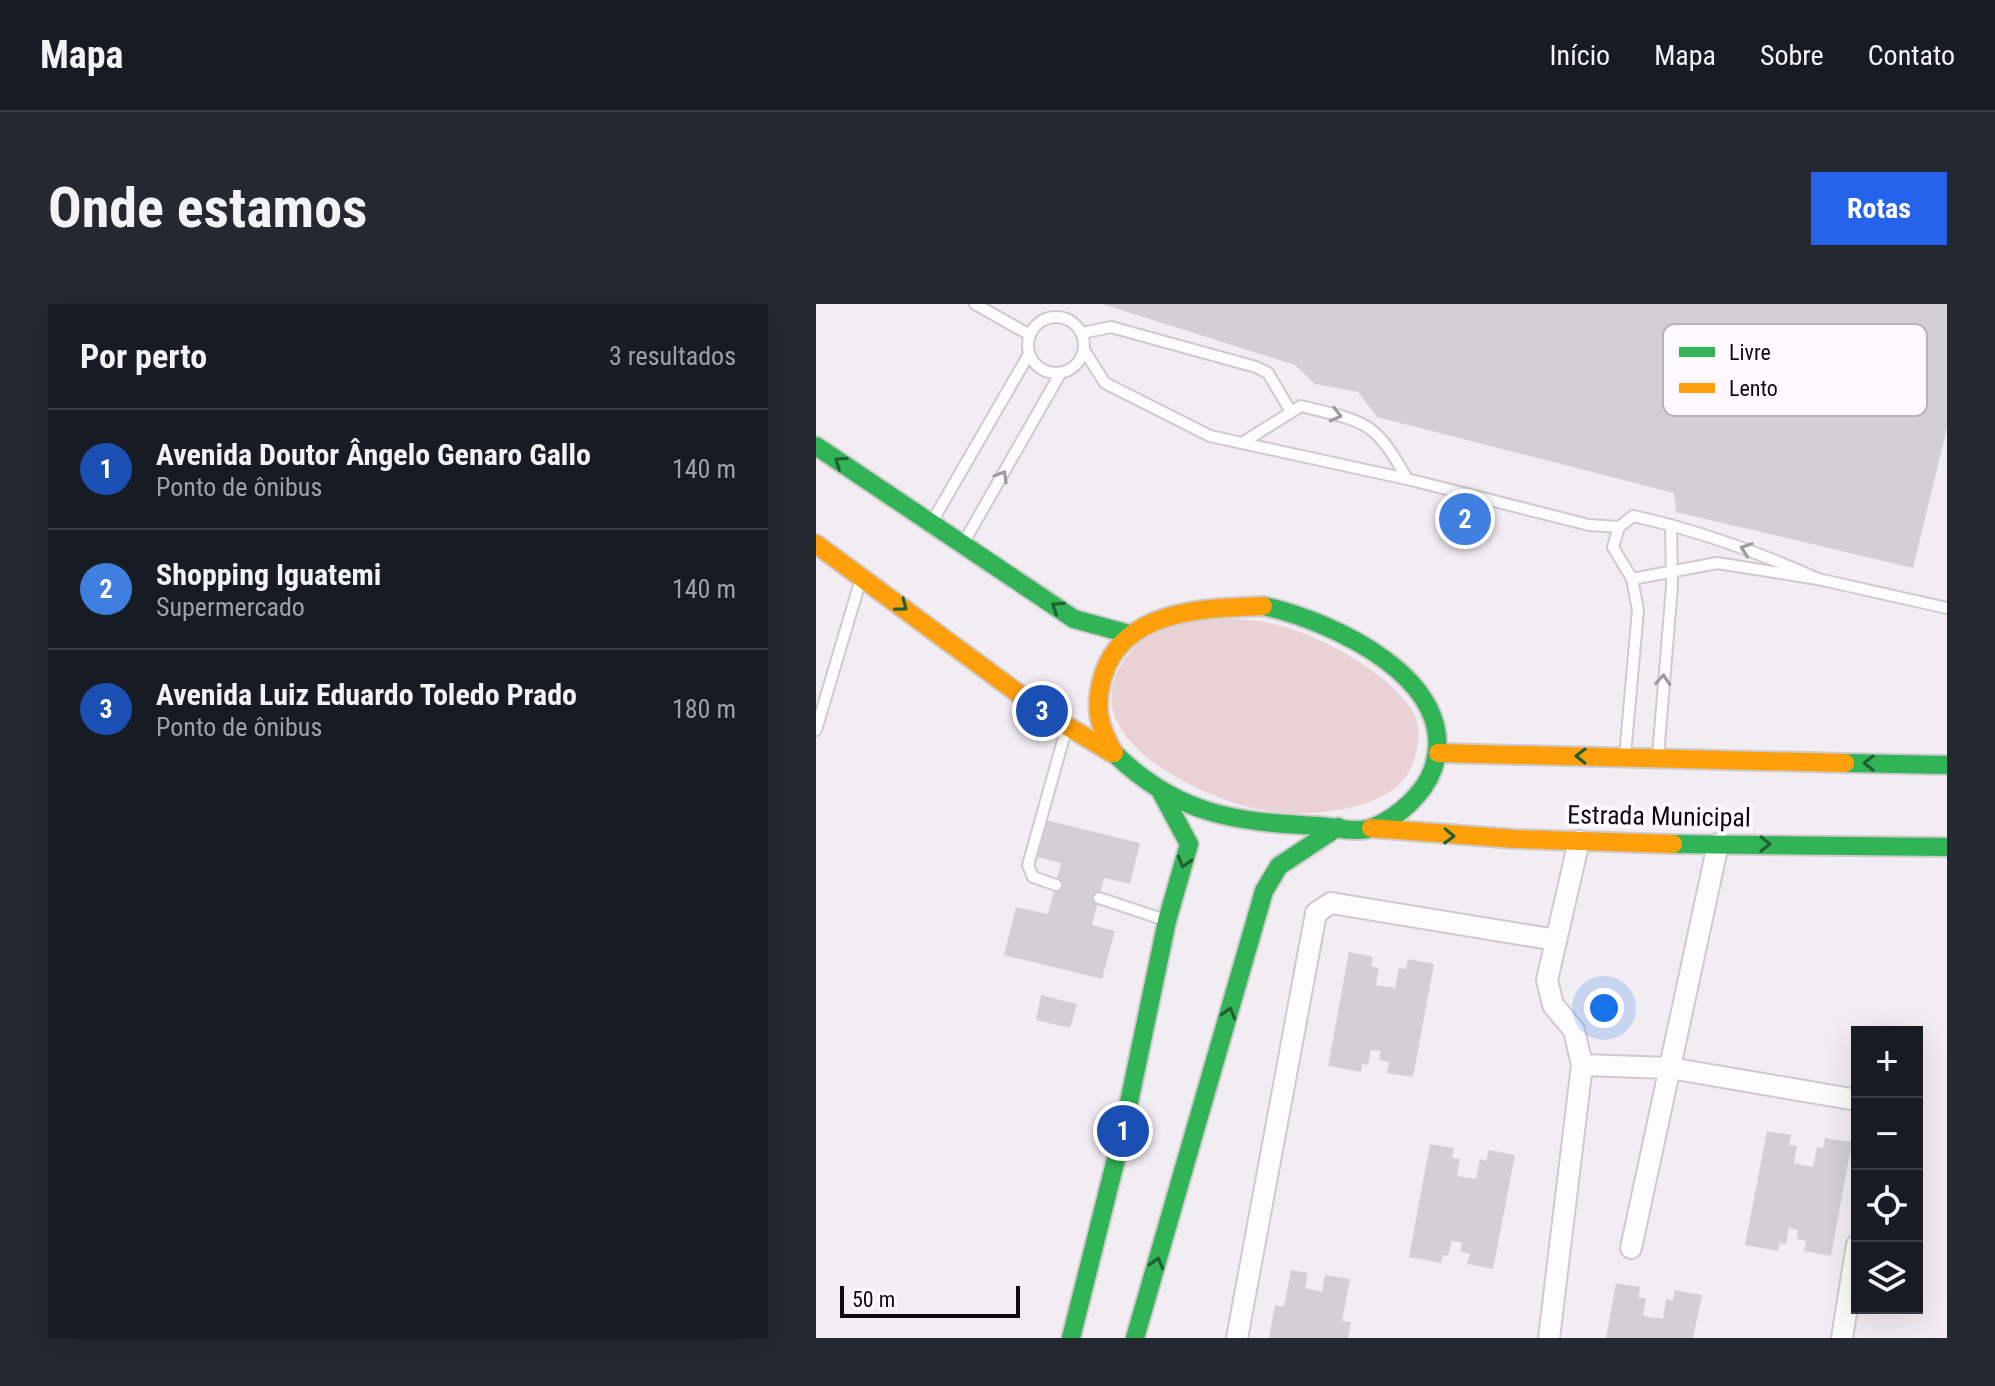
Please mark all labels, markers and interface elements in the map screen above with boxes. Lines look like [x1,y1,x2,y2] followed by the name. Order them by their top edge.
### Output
[40,33,123,77] text: Mapa
[1550,39,1610,72] text: Início
[1654,39,1716,72] text: Mapa
[1760,39,1824,72] text: Sobre
[1868,39,1955,72] text: Contato
[1811,172,1947,245] button: Rotas
[48,175,367,241] text: Onde estamos
[1663,324,1927,416] legend
[80,336,207,376] text: Por perto
[1729,340,1771,365] text: Livre
[609,341,736,371] text: 3 resultados
[1729,376,1778,401] text: Lento
[1329,406,1343,423] one-way arrow
[156,437,591,472] text: Avenida Doutor Ângelo Genaro Gallo
[99,454,113,484] text: 1
[672,454,736,484] text: 140 m
[835,457,849,472] one-way arrow
[992,470,1007,484] one-way arrow
[156,472,322,502] text: Ponto de ônibus
[1439,489,1491,549] pin: 2
[1740,542,1754,559] one-way arrow
[156,557,381,592] text: Shopping Iguatemi
[99,574,113,604] text: 2
[672,574,736,604] text: 140 m
[156,592,305,622] text: Supermercado
[893,597,908,611] one-way arrow
[1051,602,1065,617] one-way arrow
[1654,673,1671,686] one-way arrow
[156,677,577,712] text: Avenida Luiz Eduardo Toledo Prado
[1016,681,1068,741] pin: 3
[99,694,113,724] text: 3
[672,694,736,724] text: 180 m
[156,712,322,742] text: Ponto de ônibus
[1574,747,1587,765] one-way arrow
[1862,754,1875,772] one-way arrow
[1567,799,1751,833] street label: Estrada Municipal
[1443,827,1456,844] one-way arrow
[1759,835,1772,853] one-way arrow
[1177,855,1193,868] one-way arrow
[1584,988,1624,1028] your location
[1219,1007,1236,1021] one-way arrow
[1851,1026,1923,1314] map controls
[1851,1026,1923,1098] button: +
[1851,1098,1923,1170] button: −
[1097,1101,1149,1161] pin: 1
[1851,1170,1923,1242] button: locate
[1851,1242,1923,1314] button: layers
[1148,1257,1164,1270] one-way arrow
[840,1282,1020,1318] scale bar
[852,1287,895,1312] text: 50 m

